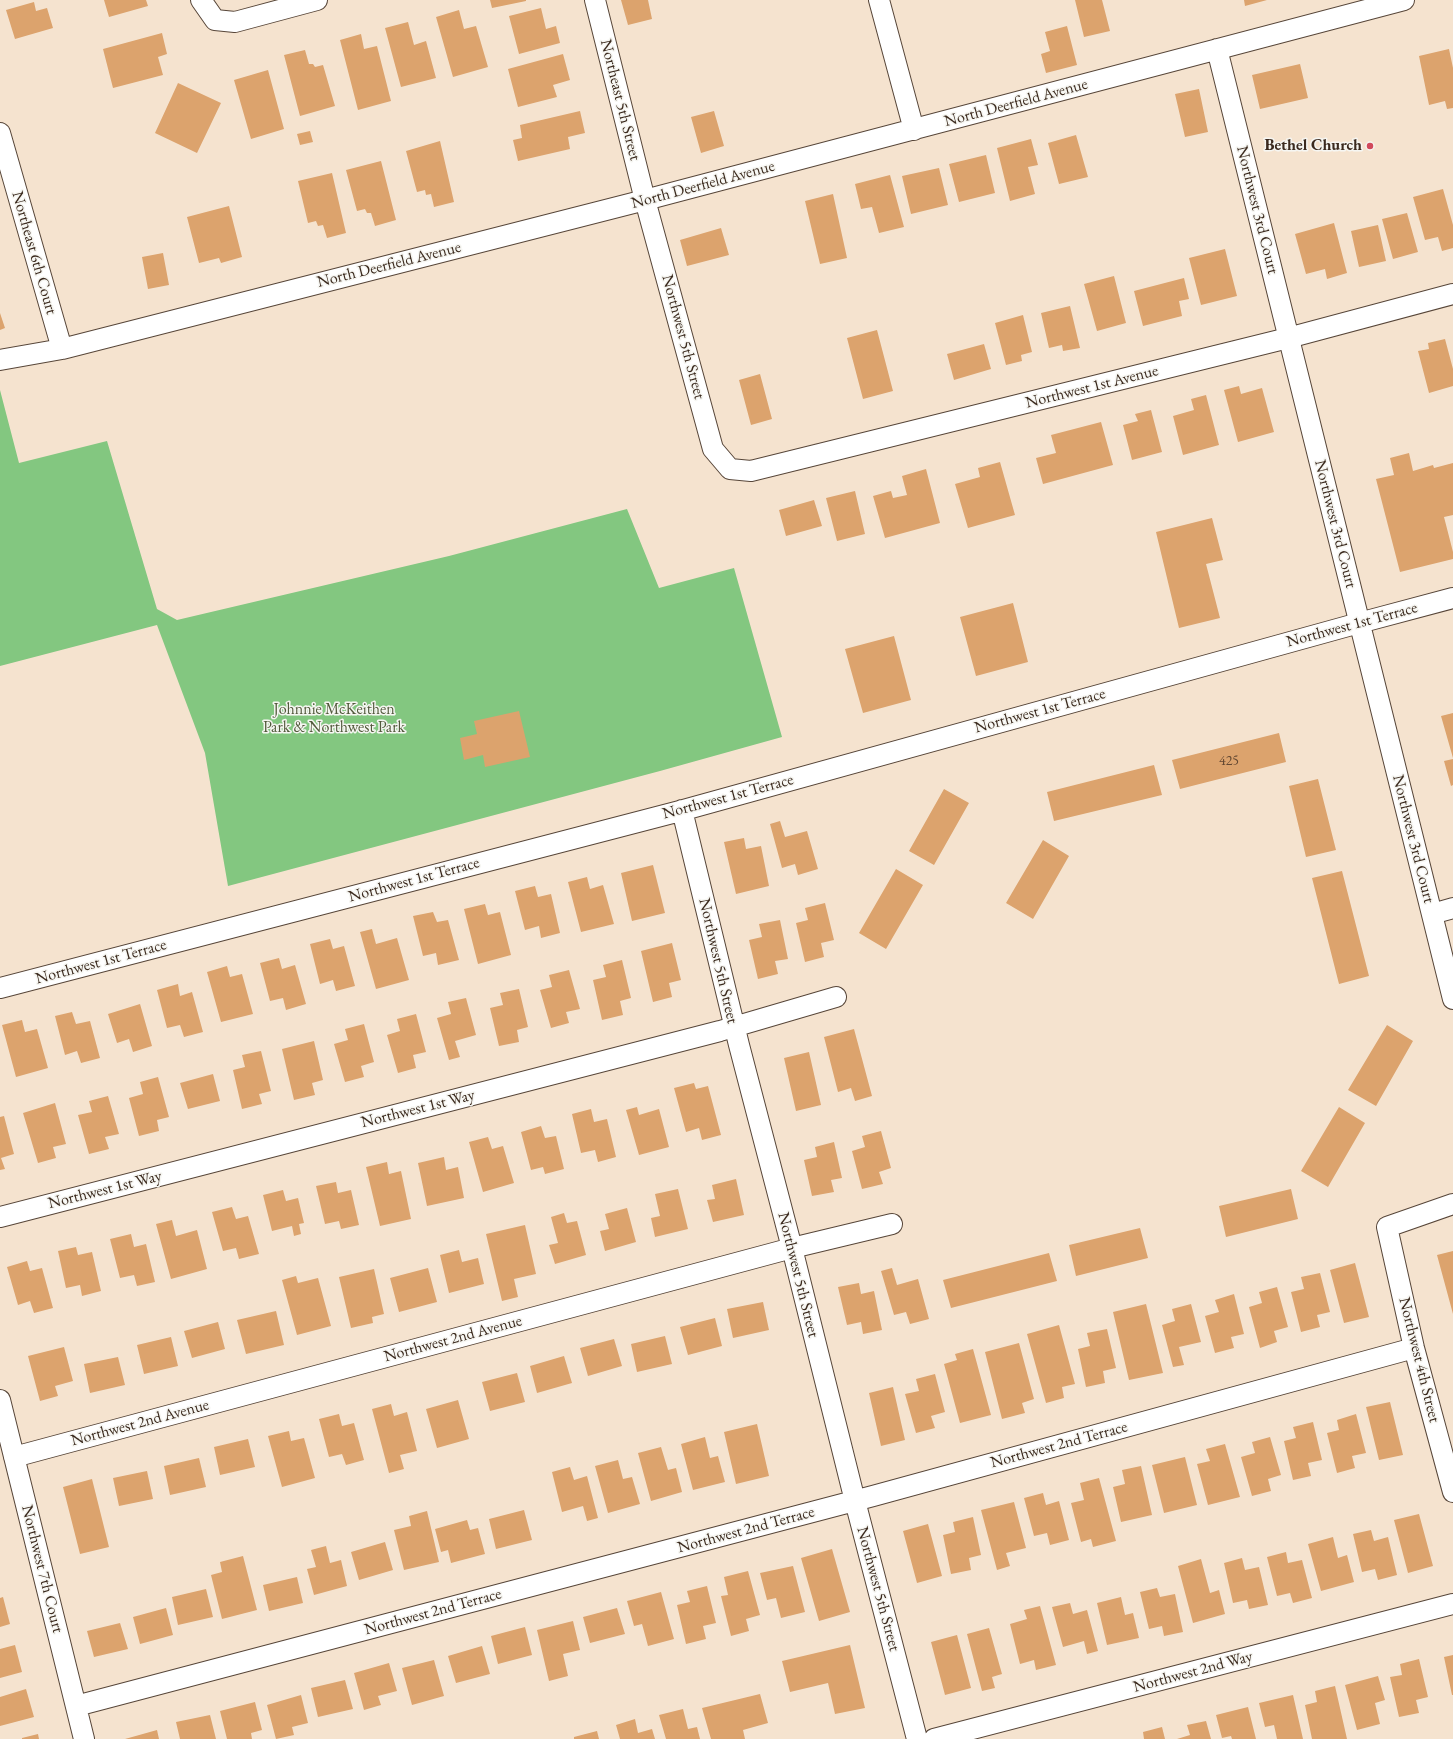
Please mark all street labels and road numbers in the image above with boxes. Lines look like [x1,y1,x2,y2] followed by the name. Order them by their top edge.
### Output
[596,37,644,163] street label: Northeast 5th Street
[942,75,1090,131] street label: North Deerfield Avenue
[1232,144,1282,276] street label: Northwest 3rd Court
[629,157,777,213] street label: North Deerfield Avenue
[7,189,61,317] street label: Northeast 6th Court
[315,238,463,292] street label: North Deerfield Avenue
[657,273,709,401] street label: Northwest 5th Street
[1024,361,1160,413] street label: Northwest 1st Avenue
[1310,458,1360,590] street label: Northwest 3rd Court
[1284,598,1420,652] street label: Northwest 1st Terrace
[972,684,1108,738] street label: Northwest 1st Terrace
[660,770,796,824] street label: Northwest 1st Terrace
[1388,773,1438,905] street label: Northwest 3rd Court
[346,853,482,907] street label: Northwest 1st Terrace
[694,896,742,1026] street label: Northwest 5th Street
[33,935,169,989] street label: Northwest 1st Terrace
[359,1086,477,1132] street label: Northwest 1st Way
[46,1167,164,1213] street label: Northwest 1st Way
[773,1210,823,1340] street label: Northwest 5th Street
[1394,1295,1444,1425] street label: Northwest 4th Street
[382,1311,524,1367] street label: Northwest 2nd Avenue
[69,1395,211,1451] street label: Northwest 2nd Avenue
[988,1417,1130,1473] street label: Northwest 2nd Terrace
[675,1502,817,1558] street label: Northwest 2nd Terrace
[17,1503,67,1635] street label: Northwest 7th Court
[852,1525,904,1653] street label: Northwest 5th Street
[362,1584,504,1640] street label: Northwest 2nd Terrace
[1131,1647,1255,1697] street label: Northwest 2nd Way

